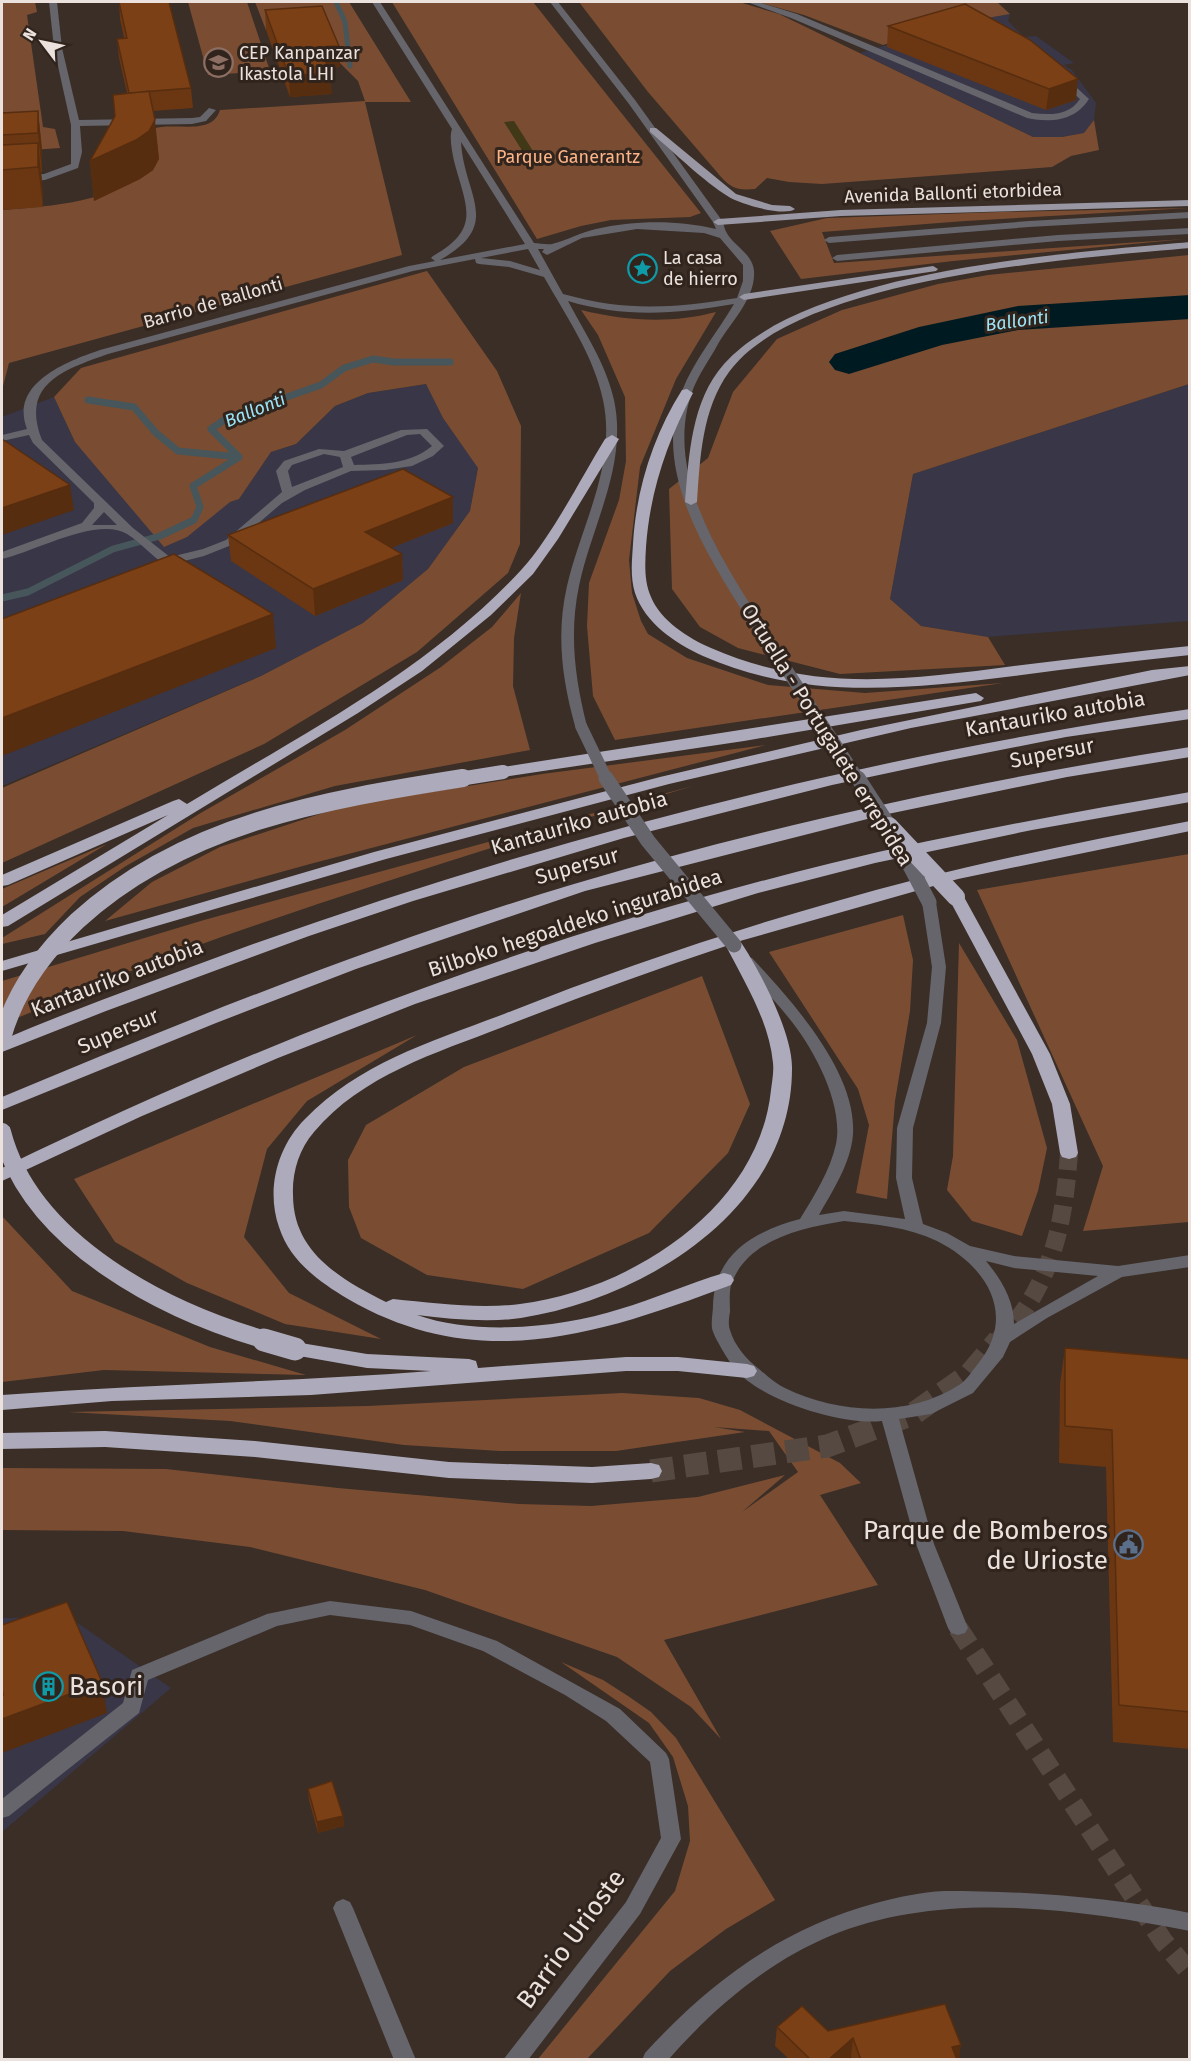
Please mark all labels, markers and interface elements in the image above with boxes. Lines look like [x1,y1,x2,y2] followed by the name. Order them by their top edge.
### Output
[12,12,72,72] north arrow
[19,25,41,44] text: N
[239,42,360,85] place label: CEP Kanpanzar Ikastola LHI
[202,47,234,79] school or university icon: CEP Kanpanzar Ikastola LHI
[496,146,640,168] park label: Parque Ganerantz
[844,178,1062,208] street label: Avenida Ballonti etorbidea
[663,247,738,290] place label: La casa de hierro
[626,252,658,284] place icon: La casa de hierro
[141,273,285,333] street label: Barrio de Ballonti
[984,306,1050,336] water label: Ballonti
[221,388,289,432] water label: Ballonti
[735,599,919,871] street label: Ortuella - Portugalete errepidea
[963,685,1147,743] street label: Kantauriko autobia
[1008,732,1096,774] street label: Supersur
[488,785,670,861] street label: Kantauriko autobia
[532,842,622,890] street label: Supersur
[425,863,725,983] street label: Bilboko hegoaldeko ingurabidea
[27,933,207,1023] street label: Kantauriko autobia
[74,1002,162,1060] street label: Supersur
[863,1515,1108,1576] place label: Parque de Bomberos de Urioste
[1113,1529,1145,1561] public building icon: Parque de Bomberos de Urioste
[32,1670,64,1702] building icon: Basori
[69,1671,143,1702] place label: Basori
[510,1863,632,2015] street label: Barrio Urioste

